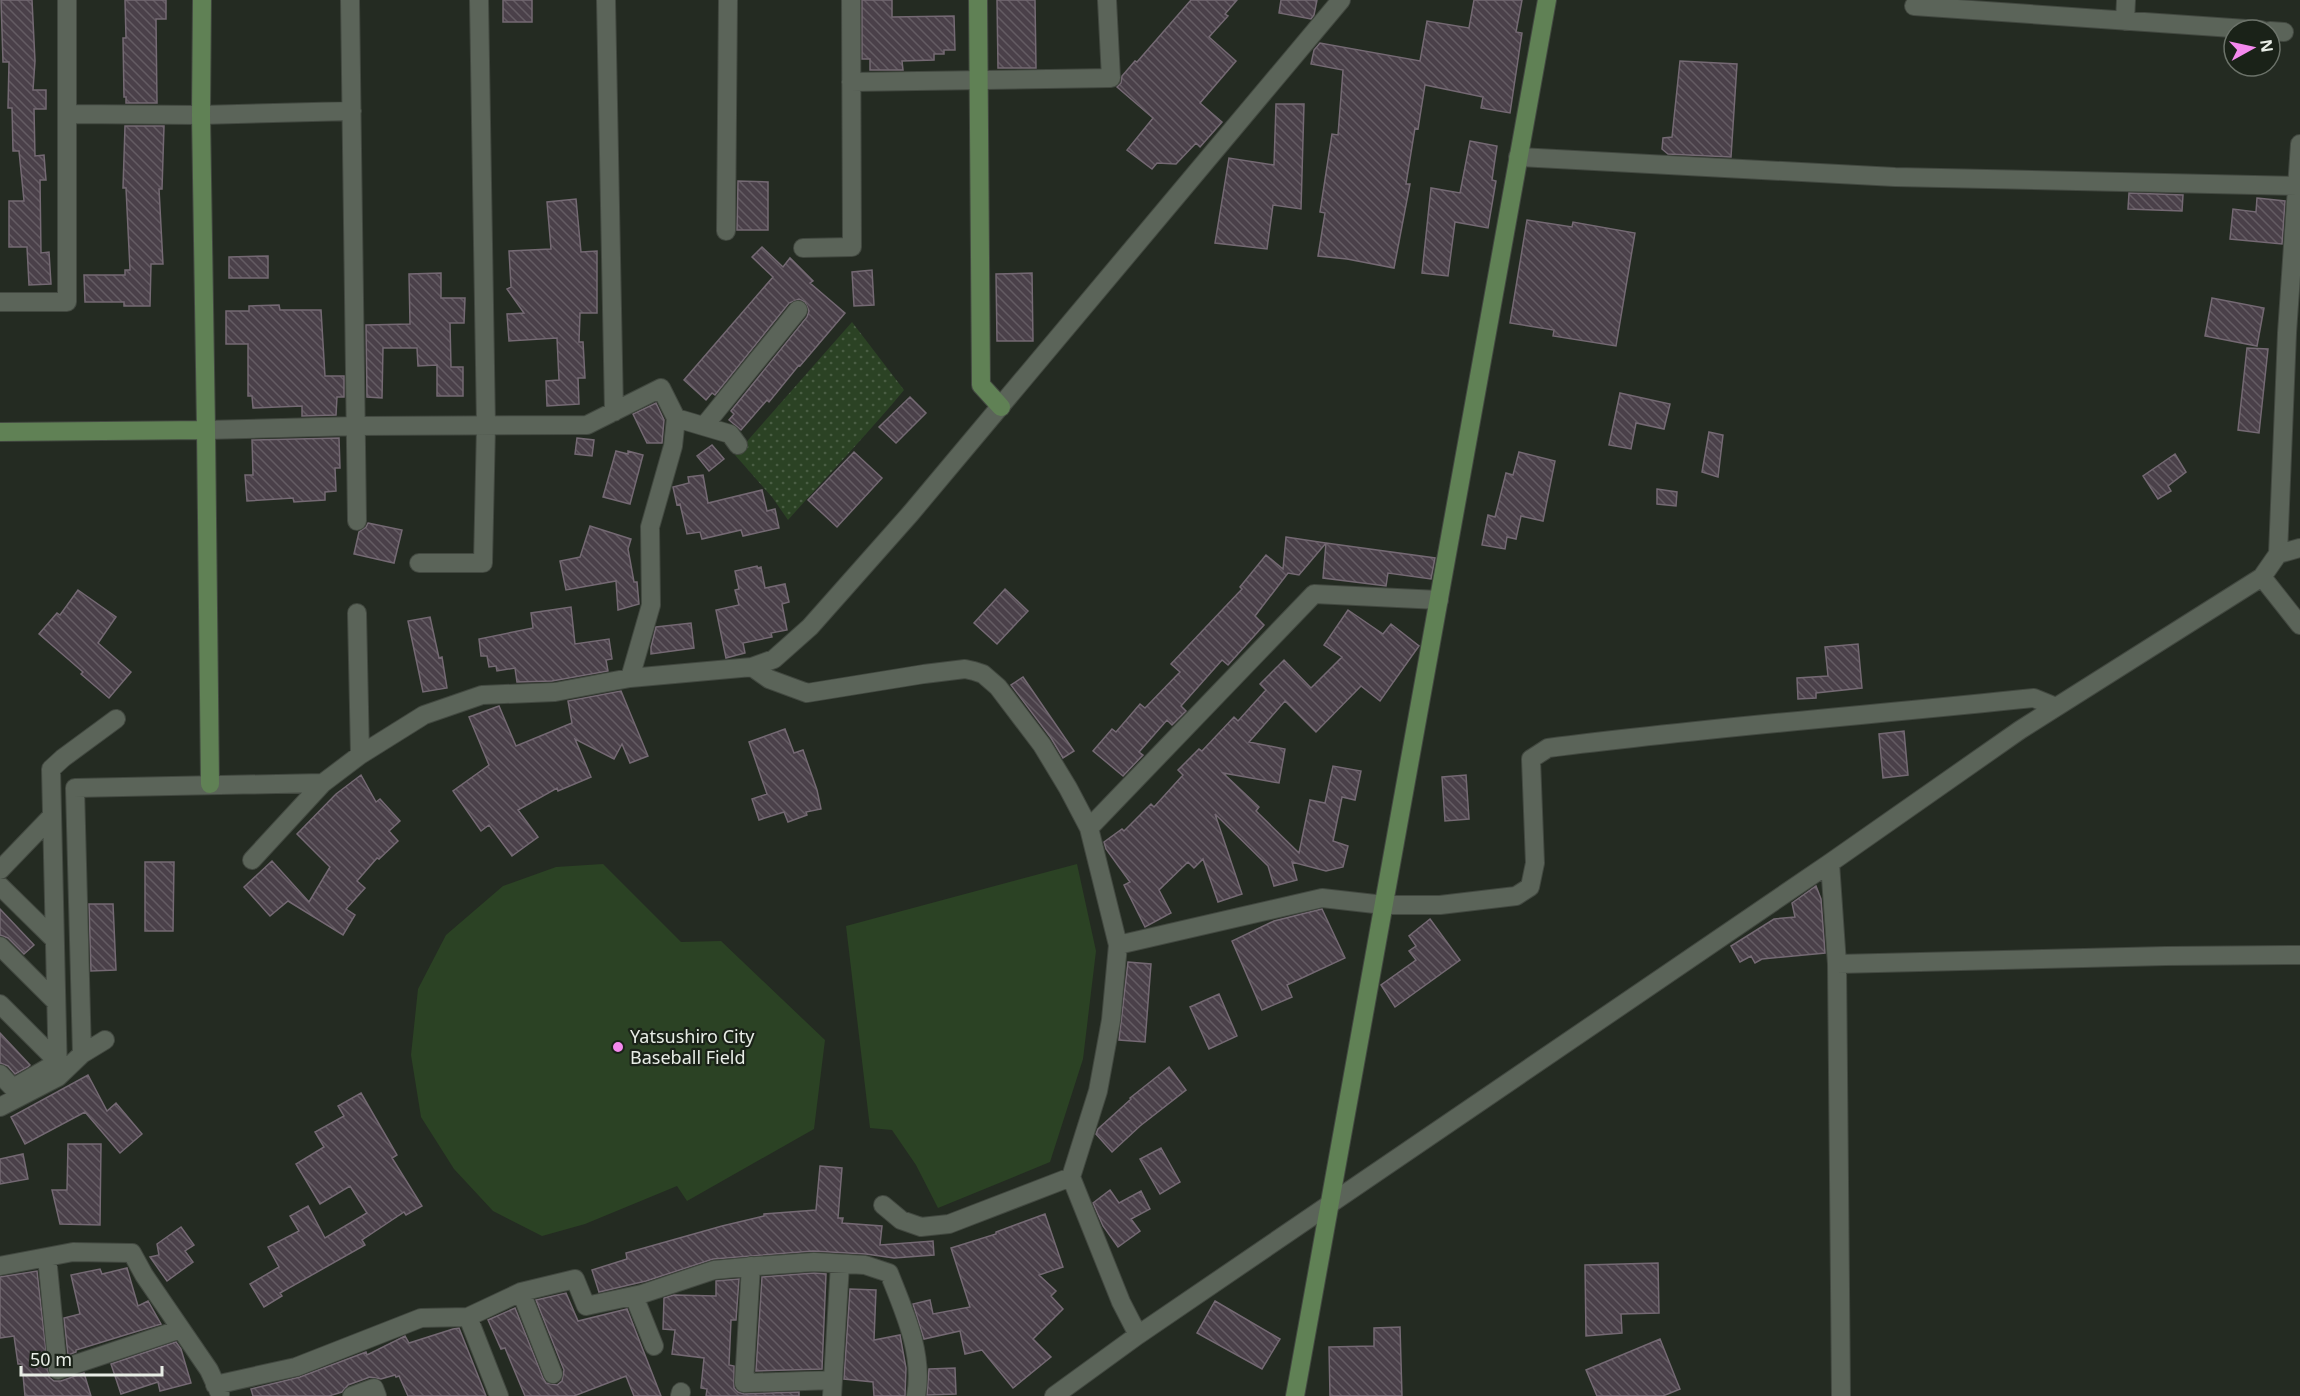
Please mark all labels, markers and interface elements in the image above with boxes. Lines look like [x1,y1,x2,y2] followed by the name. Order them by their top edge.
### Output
[2222,18,2282,78] north arrow
[2255,38,2279,54] text: N
[630,1024,755,1069] place label: Yatsushiro City Baseball Field
[611,1040,625,1054] marker: Yatsushiro City Baseball Field
[21,1339,162,1377] scale bar
[30,1347,72,1371] text: 50 m

